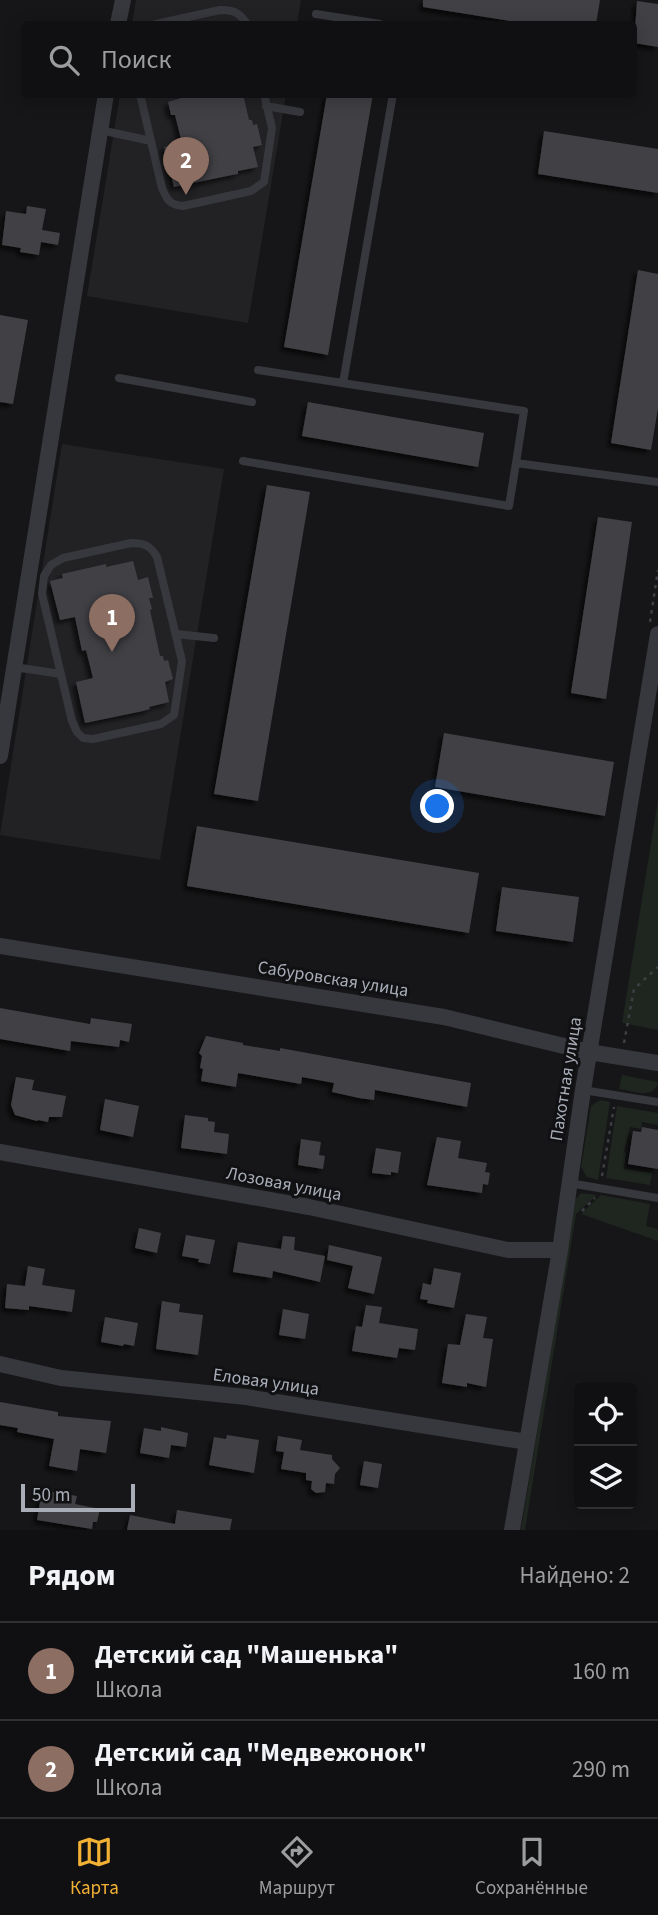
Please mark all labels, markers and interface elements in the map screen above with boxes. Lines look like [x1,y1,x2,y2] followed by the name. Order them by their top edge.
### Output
[21,21,637,98] search box
[45,41,83,79] icon: search
[101,41,171,78] text: Поиск
[163,137,209,195] pin: 2
[89,594,135,652] pin: 1
[420,789,454,823] your location
[256,955,410,1003] street label: Сабуровская улица
[544,1015,588,1143] street label: Пахотная улица
[224,1161,344,1207] street label: Лозовая улица
[211,1362,321,1402] street label: Еловая улица
[574,1383,637,1509] map controls
[574,1383,637,1446] button: locate
[574,1446,637,1509] button: layers
[21,1481,135,1513] scale bar
[32,1482,70,1509] text: 50 m
[28,1554,116,1597] text: Рядом
[520,1559,630,1592] text: Найдено: 2
[95,1636,398,1673] text: Детский сад "Машенька"
[45,1655,57,1688] text: 1
[572,1655,630,1688] text: 160 m
[95,1673,162,1706] text: Школа
[95,1734,427,1771] text: Детский сад "Медвежонок"
[45,1753,57,1786] text: 2
[572,1753,630,1786] text: 290 m
[95,1771,162,1804] text: Школа
[70,1833,119,1902] tab: Карта
[259,1833,335,1902] tab: Маршрут
[475,1833,588,1902] tab: Сохранённые

